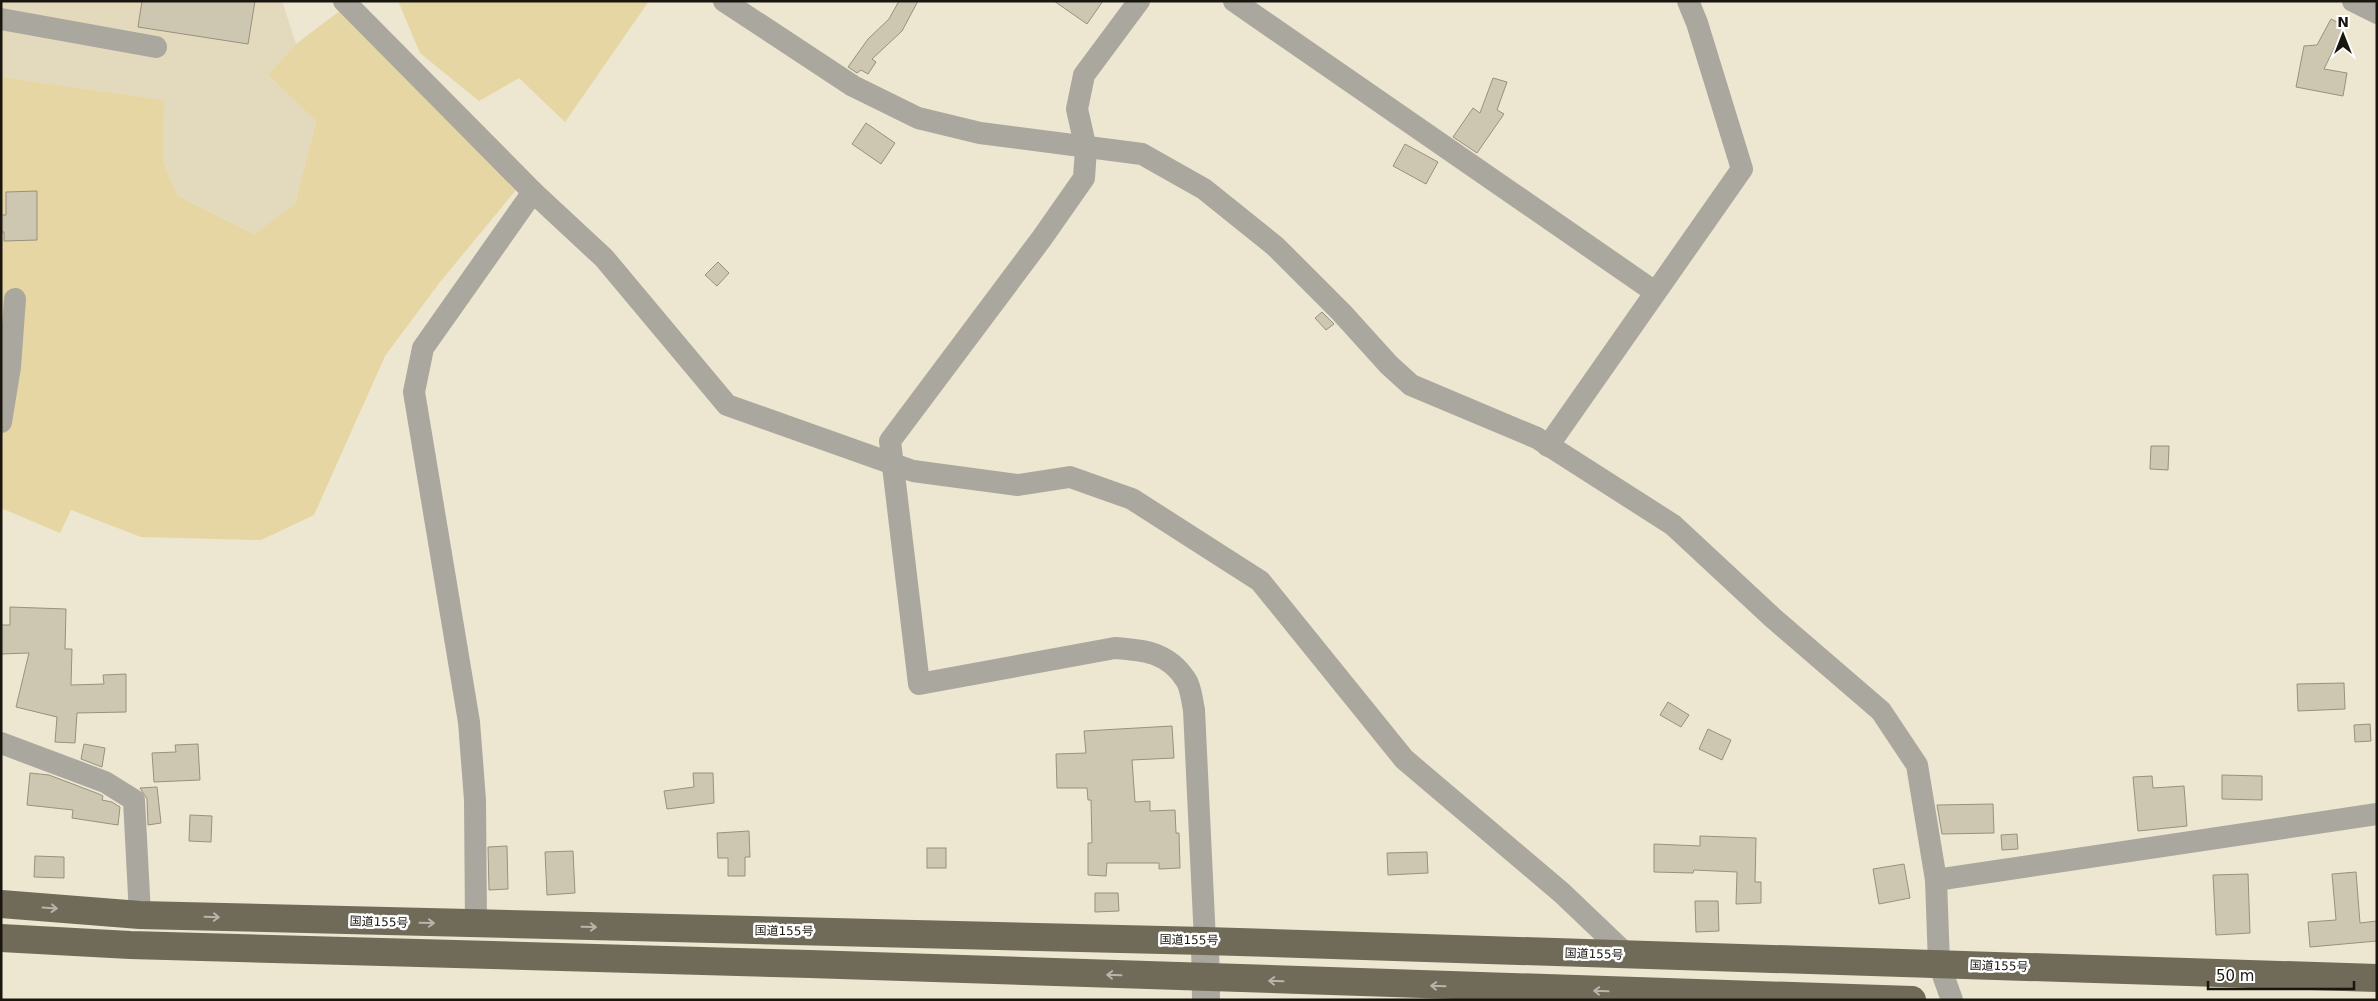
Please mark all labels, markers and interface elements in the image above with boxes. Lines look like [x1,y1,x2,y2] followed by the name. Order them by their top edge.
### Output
[2318,10,2368,60] north arrow
[2337,14,2349,30] text: N
[42,903,58,913] one-way arrow
[204,912,220,922] one-way arrow
[349,914,409,930] street label: 国道155号
[418,918,435,928] one-way arrow
[581,922,597,932] one-way arrow
[754,923,814,939] street label: 国道155号
[1159,932,1219,948] street label: 国道155号
[1564,946,1624,962] street label: 国道155号
[1969,958,2029,974] street label: 国道155号
[2208,958,2354,990] scale bar
[2216,967,2254,985] text: 50 m
[1106,970,1122,980] one-way arrow
[1268,976,1284,985] one-way arrow
[1431,981,1447,991] one-way arrow
[1593,986,1609,995] one-way arrow

